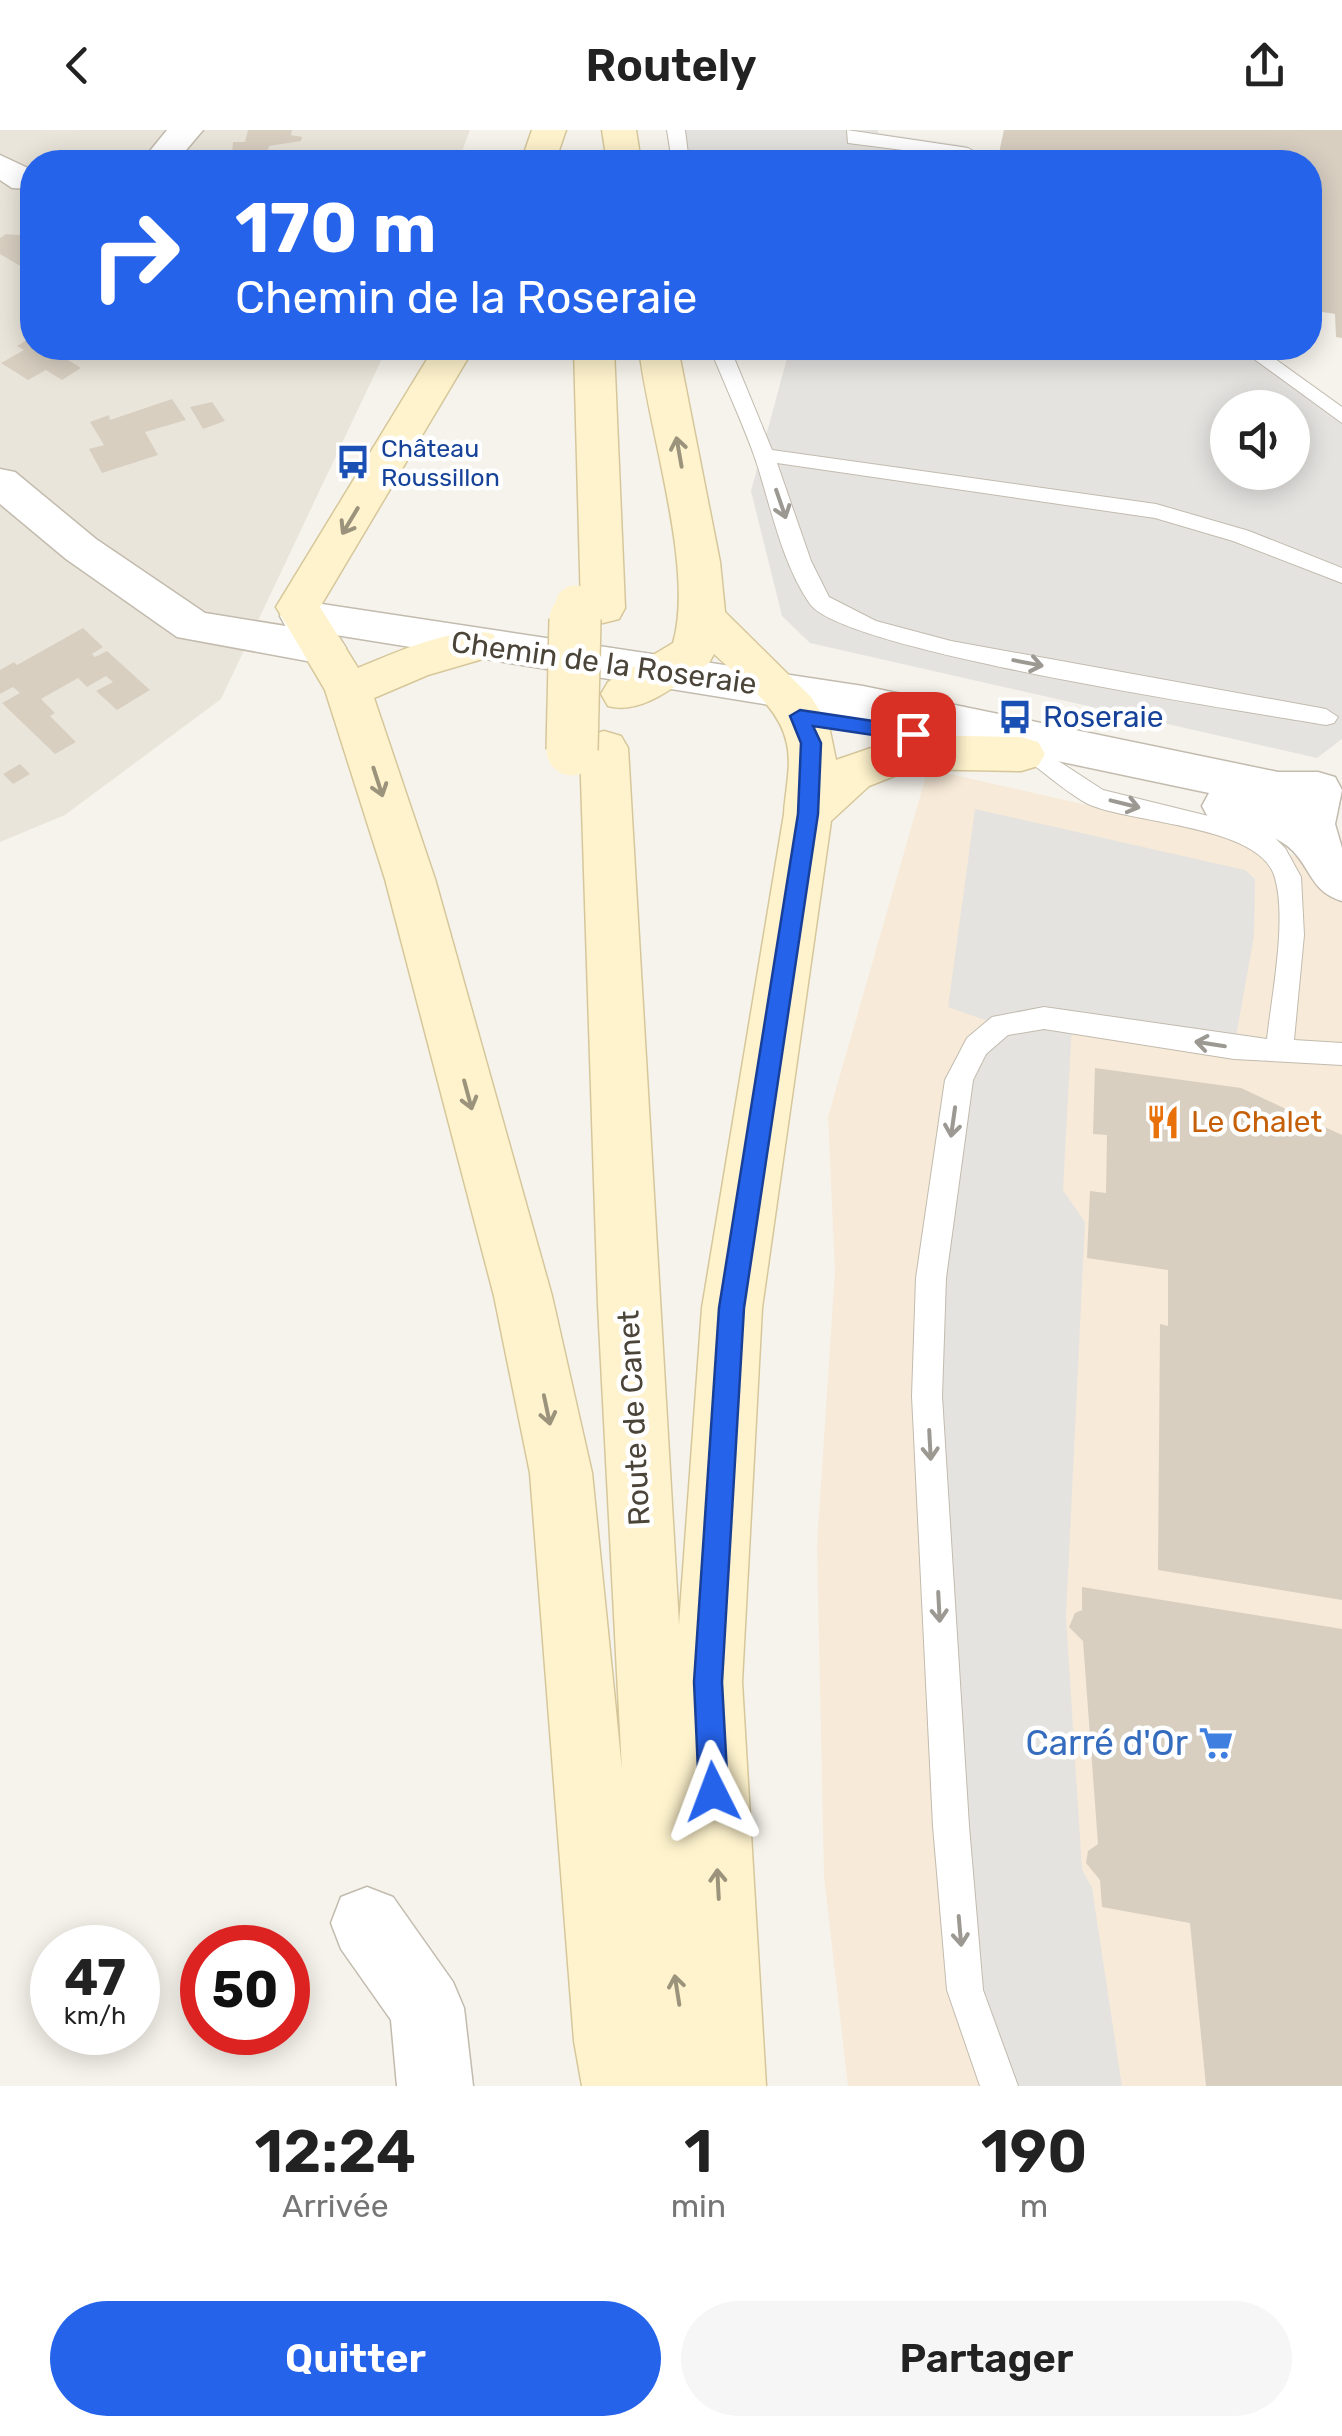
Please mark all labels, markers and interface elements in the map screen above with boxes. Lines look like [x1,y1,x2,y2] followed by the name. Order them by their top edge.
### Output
[50,38,105,93] icon: back
[1237,38,1292,93] icon: share
[585,39,757,92] text: Routely
[235,187,437,270] text: 170 m
[70,190,200,320] icon: right
[235,271,697,324] text: Chemin de la Roseraie
[1210,390,1310,490] map controls
[1210,390,1310,490] button: sound
[381,434,500,492] place label: Château Roussillon
[669,436,688,469] one-way arrow
[334,443,372,481] bus stop icon: Château Roussillon
[773,487,791,519] one-way arrow
[340,506,360,535] one-way arrow
[449,624,759,702] street label: Chemin de la Roseraie
[1012,655,1044,674] one-way arrow
[871,692,956,777] pin
[996,698,1034,736] bus stop icon: Roseraie
[1043,699,1164,735] place label: Roseraie
[886,707,941,762] icon: arrive
[371,766,389,798] one-way arrow
[1108,796,1140,814] one-way arrow
[1194,1035,1227,1053] one-way arrow
[460,1078,479,1110] one-way arrow
[1144,1103,1182,1141] restaurant icon: Le Chalet
[1191,1104,1323,1140] place label: Le Chalet
[944,1105,962,1138] one-way arrow
[610,1309,658,1527] street label: Route de Canet
[539,1393,558,1425] one-way arrow
[921,1429,940,1461] one-way arrow
[930,1590,949,1622] one-way arrow
[1025,1722,1188,1764] place label: Carré d'Or
[1197,1724,1235,1762] supermarket icon: Carré d'Or
[661,1740,765,1844] position arrow
[708,1868,727,1900] one-way arrow
[950,1915,969,1947] one-way arrow
[180,1925,310,2055] speed limit sign: 50
[64,1948,126,2008] text: 47
[667,1974,686,2006] one-way arrow
[64,2001,126,2030] text: km/h
[255,2116,416,2187] text: 12:24
[684,2116,713,2187] text: 1
[981,2116,1087,2187] text: 190
[282,2187,389,2225] text: Arrivée
[671,2187,726,2225] text: min
[1020,2187,1048,2225] text: m
[50,2301,661,2416] button: Quitter
[681,2301,1292,2416] button: Partager

